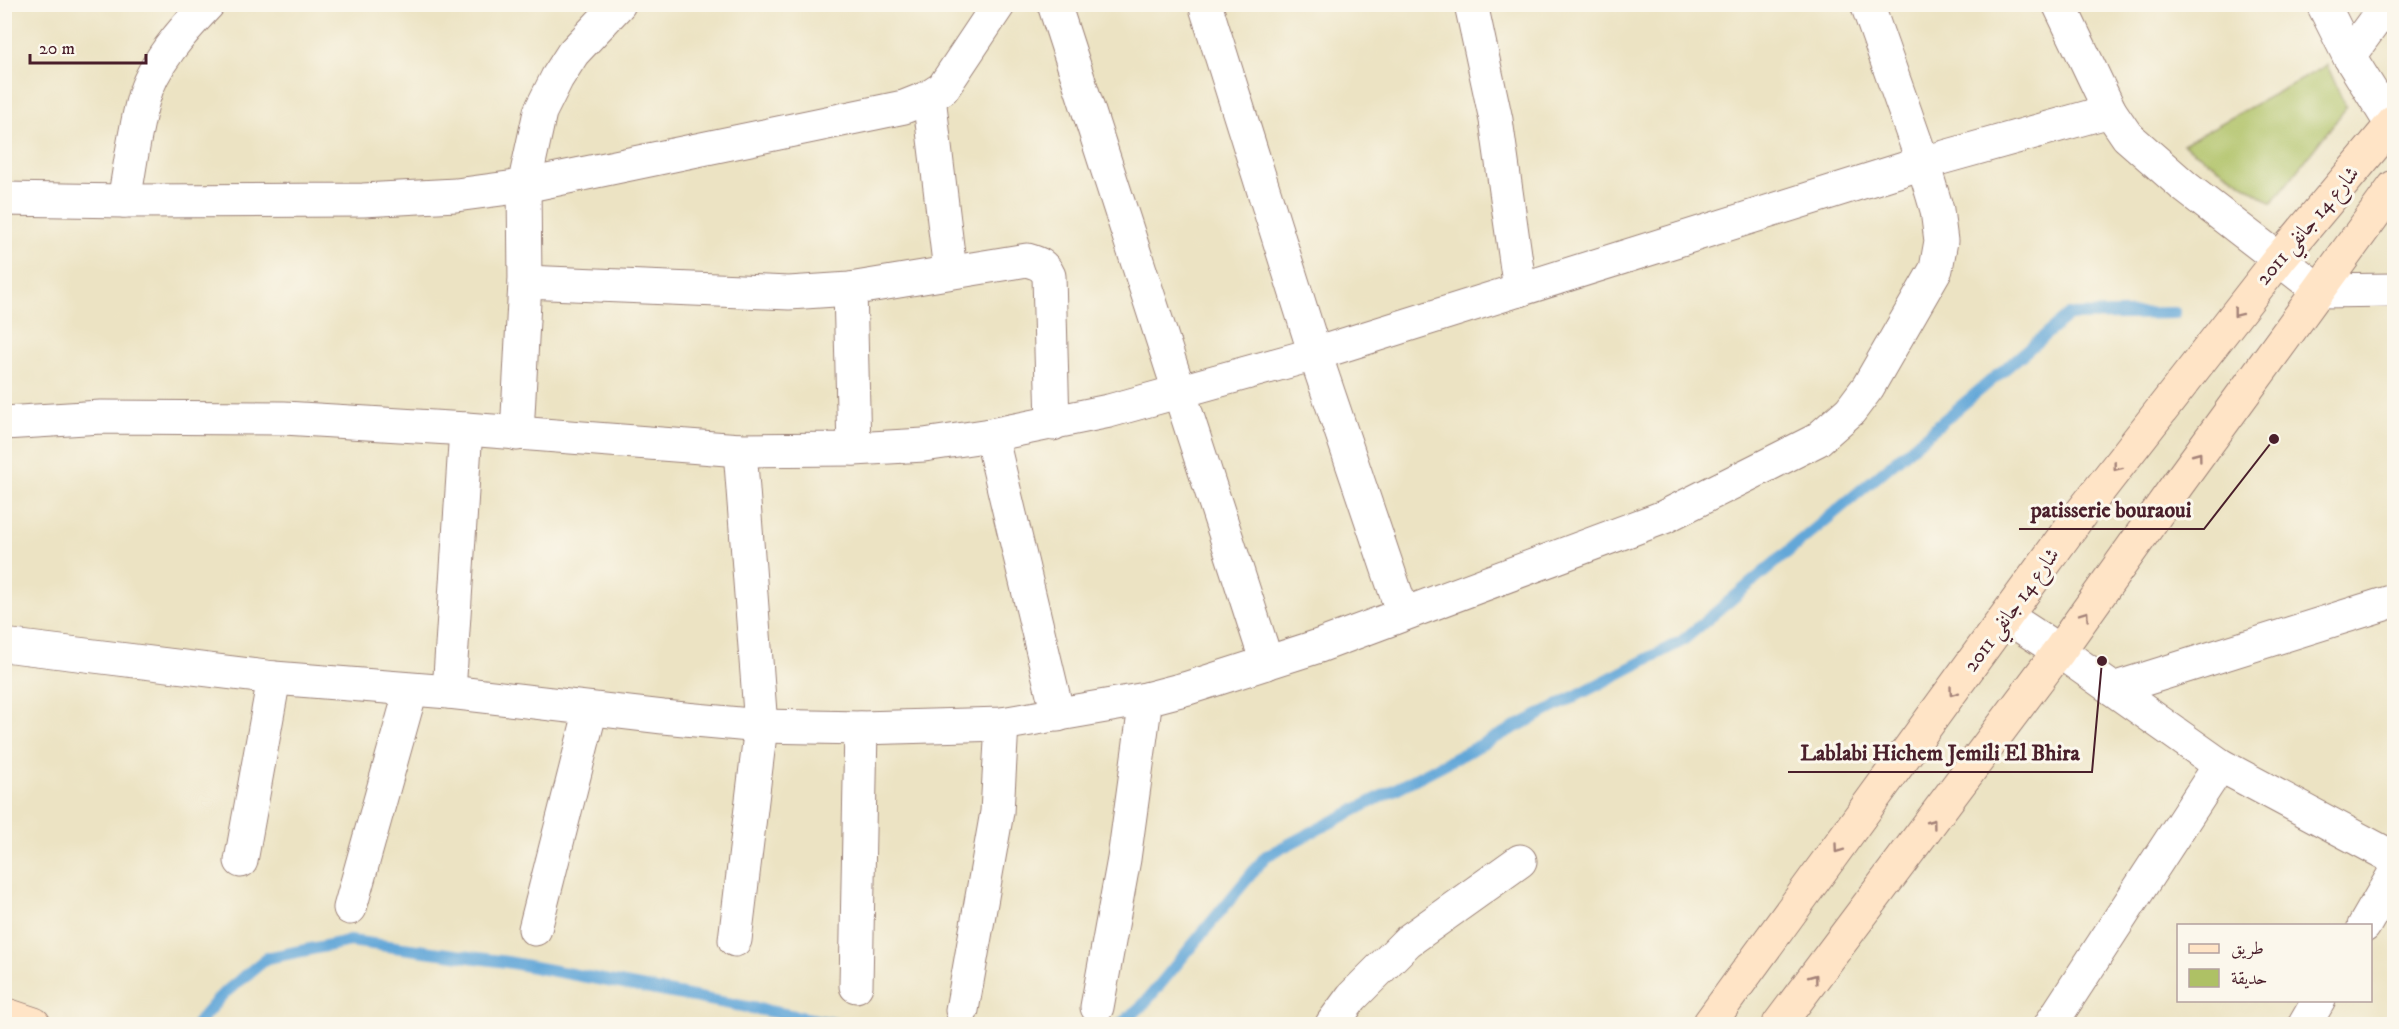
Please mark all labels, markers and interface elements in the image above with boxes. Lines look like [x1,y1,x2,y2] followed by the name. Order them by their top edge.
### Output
[30,27,146,65] scale bar
[39,38,75,60] text: 20 m
[2251,161,2370,295] street label: شارع 14 جانفي 2011
[2234,306,2245,317] one-way arrow
[2191,452,2202,463] one-way arrow
[2114,460,2125,471] one-way arrow
[2019,489,2204,529] callout: patisserie bouraoui
[2030,497,2192,524] text: patisserie bouraoui
[1958,543,2071,681] street label: شارع 14 جانفي 2011
[2078,611,2089,622] one-way arrow
[1949,685,1960,696] one-way arrow
[1788,732,2092,772] callout: Lablabi Hichem Jemili El Bhira
[1800,740,2080,767] text: Lablabi Hichem Jemili El Bhira
[1924,818,1935,829] one-way arrow
[1834,843,1845,854] one-way arrow
[2177,924,2372,1002] legend
[2231,938,2264,960] text: طريق
[2231,968,2267,990] text: حديقة
[1806,973,1817,984] one-way arrow

